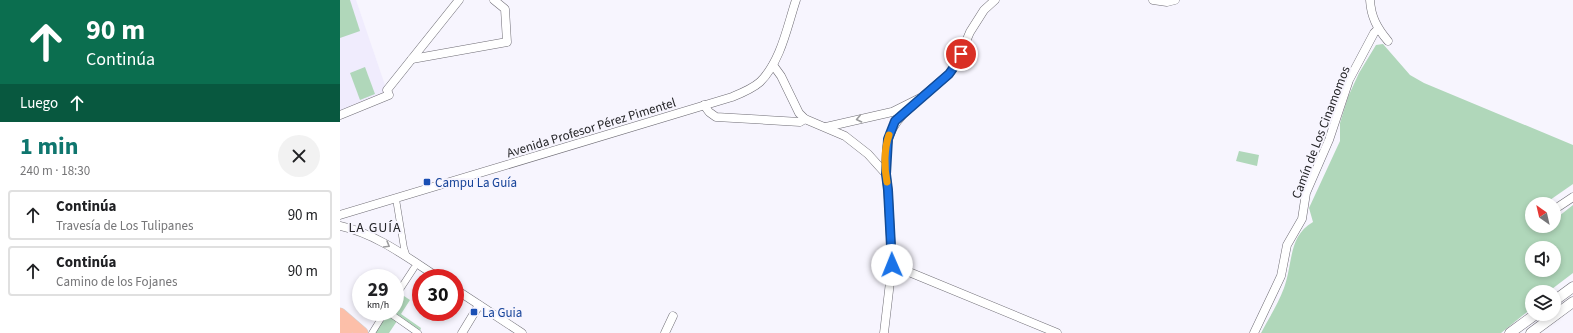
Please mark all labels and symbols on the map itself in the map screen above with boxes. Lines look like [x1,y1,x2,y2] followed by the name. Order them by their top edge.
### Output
[944,37,978,71] pin
[1287,63,1355,201] street label: Camín de Los Cinamomos
[505,94,678,162] street label: Avenida Profesor Pérez Pimentel
[855,114,862,122] one-way arrow
[435,174,517,192] place label: Campu La Guía
[422,177,432,187] marker: Campu La Guía
[1525,197,1561,233] north arrow
[348,218,402,238] district label: LA GUÍA
[383,241,390,248] one-way arrow
[871,244,913,286] position arrow
[412,269,464,321] speed limit sign: 30
[482,304,522,322] place label: La Guia
[469,307,479,317] marker: La Guia

